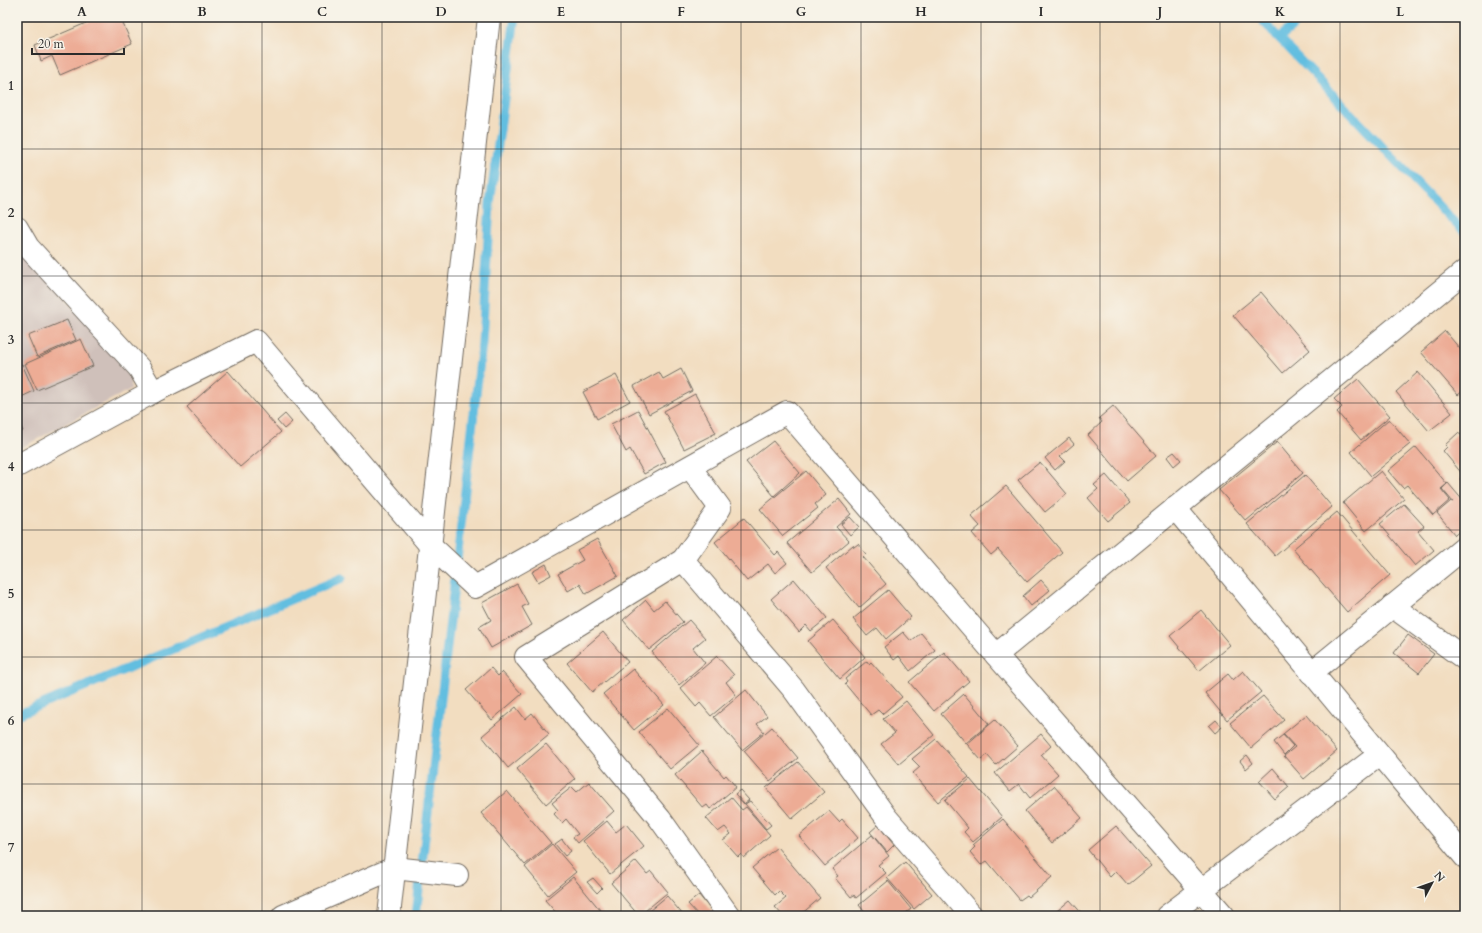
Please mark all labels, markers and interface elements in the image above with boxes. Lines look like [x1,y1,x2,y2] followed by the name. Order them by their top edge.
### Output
[77,3,87,21] text: A
[197,3,207,21] text: B
[317,3,327,21] text: C
[435,3,447,21] text: D
[557,3,565,21] text: E
[677,3,685,21] text: F
[796,3,807,21] text: G
[915,3,927,21] text: H
[1038,3,1044,21] text: I
[1156,3,1163,21] text: J
[1275,3,1286,21] text: K
[1396,3,1405,21] text: L
[32,30,124,56] scale bar
[38,36,65,52] text: 20 m
[8,77,14,95] text: 1
[8,204,15,222] text: 2
[8,331,15,349] text: 3
[8,458,15,476] text: 4
[8,585,14,603] text: 5
[8,712,15,730] text: 6
[8,839,15,857] text: 7
[1412,863,1452,903] north arrow
[1430,868,1448,886] text: N

